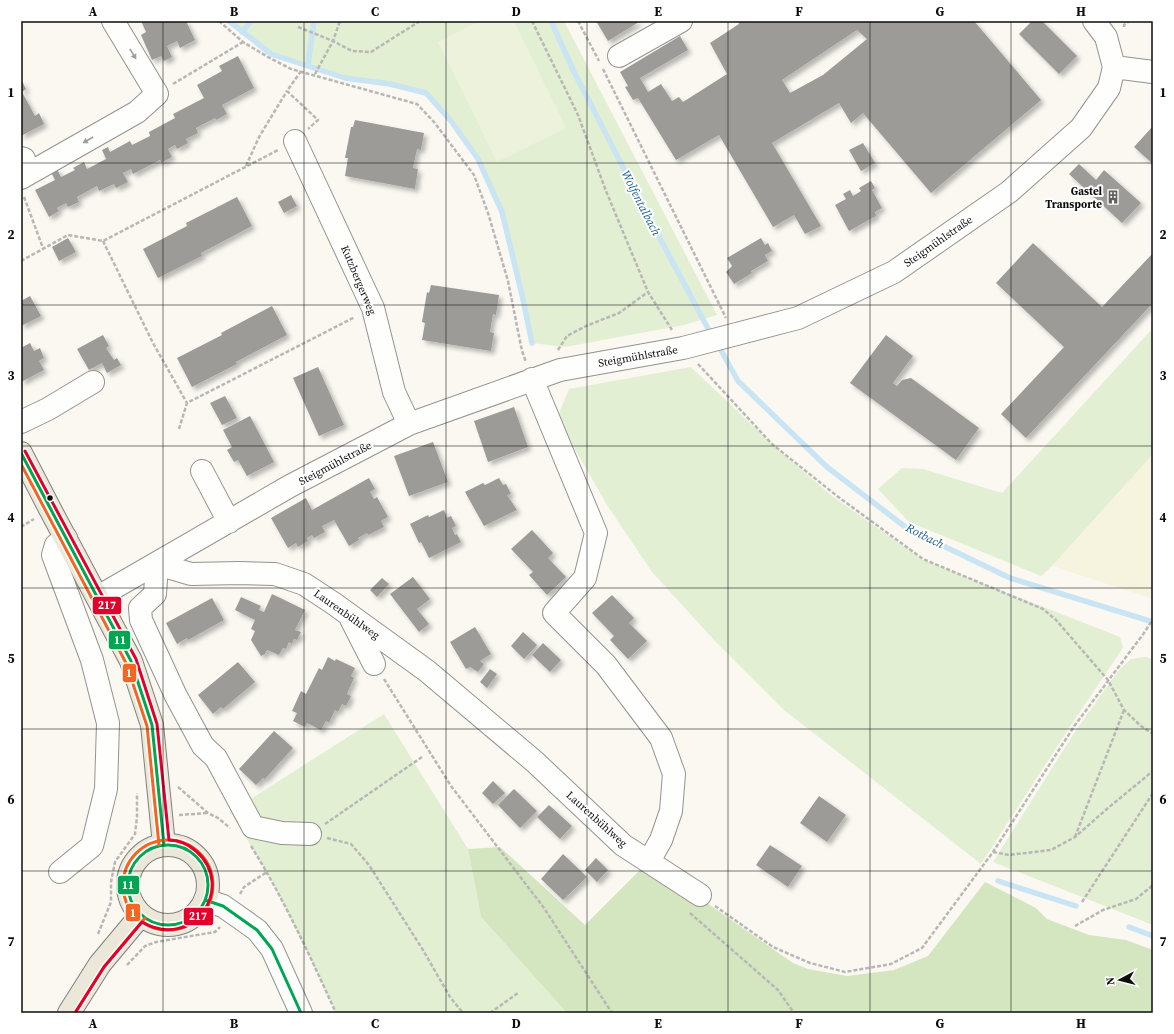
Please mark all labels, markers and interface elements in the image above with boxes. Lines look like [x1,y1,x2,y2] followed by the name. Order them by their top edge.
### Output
[89,3,98,20] text: A
[230,3,239,20] text: B
[371,3,379,20] text: C
[511,3,521,20] text: D
[654,3,662,20] text: E
[795,3,803,20] text: F
[936,3,945,20] text: G
[1076,3,1086,20] text: H
[129,49,137,59] one-way arrow
[7,84,15,101] text: 1
[1159,84,1167,101] text: 1
[82,137,94,144] one-way arrow
[618,168,664,239] water label: Wolfentalbach
[1045,184,1102,212] place label: Gastel Transporte
[1105,189,1121,205] building icon: Gastel Transporte
[901,212,976,271] street label: Steigmühlstraße
[7,226,15,243] text: 2
[1159,226,1167,243] text: 2
[337,243,380,317] street label: Kutzbergerweg
[597,342,679,371] street label: Steigmühlstraße
[7,367,15,384] text: 3
[1159,367,1167,384] text: 3
[296,438,375,489] street label: Steigmühlstraße
[45,493,55,503] unlabelled marker
[7,509,15,526] text: 4
[1159,509,1167,526] text: 4
[902,519,947,553] water label: Rotbach
[311,586,383,643] street label: Laurenbühlweg
[92,596,122,615] line badge: 217
[98,598,116,613] text: 217
[108,630,131,650] line badge: 11
[114,633,126,648] text: 11
[7,650,15,667] text: 5
[1159,650,1167,667] text: 5
[122,663,137,683] line badge: 1
[126,666,132,681] text: 1
[563,788,631,851] street label: Laurenbühlweg
[7,791,15,808] text: 6
[1159,791,1167,808] text: 6
[117,875,140,895] line badge: 11
[122,878,134,893] text: 11
[125,903,141,922] line badge: 1
[130,906,136,921] text: 1
[183,907,214,926] line badge: 217
[189,909,207,924] text: 217
[7,933,15,950] text: 7
[1159,933,1167,950] text: 7
[1100,960,1140,1000] north arrow
[1103,976,1119,986] text: N
[89,1015,98,1032] text: A
[230,1015,239,1032] text: B
[371,1015,379,1032] text: C
[511,1015,521,1032] text: D
[654,1015,662,1032] text: E
[795,1015,803,1032] text: F
[936,1015,945,1032] text: G
[1076,1015,1086,1032] text: H

